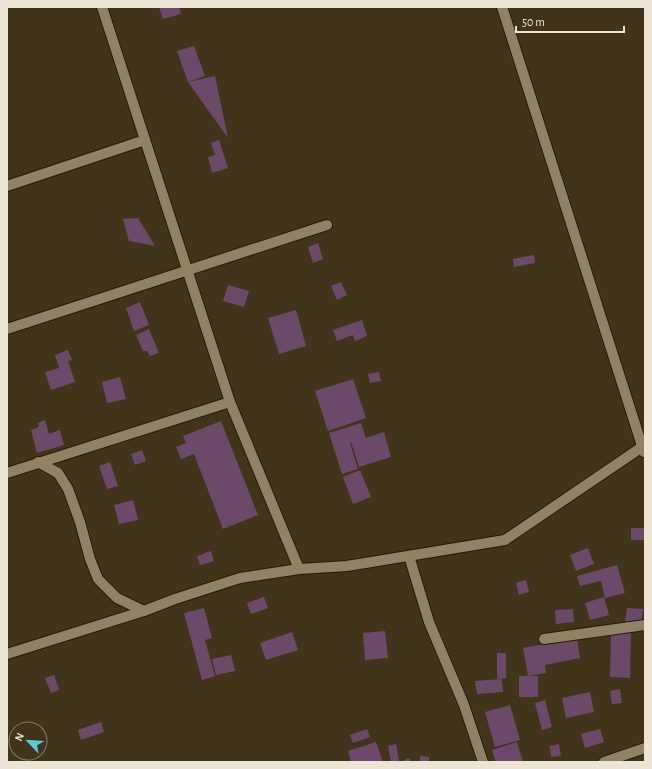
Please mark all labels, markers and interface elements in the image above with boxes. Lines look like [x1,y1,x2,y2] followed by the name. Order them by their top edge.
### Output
[516,8,624,34] scale bar
[522,16,545,28] text: 50 m
[8,721,48,761] north arrow
[13,731,26,743] text: N

